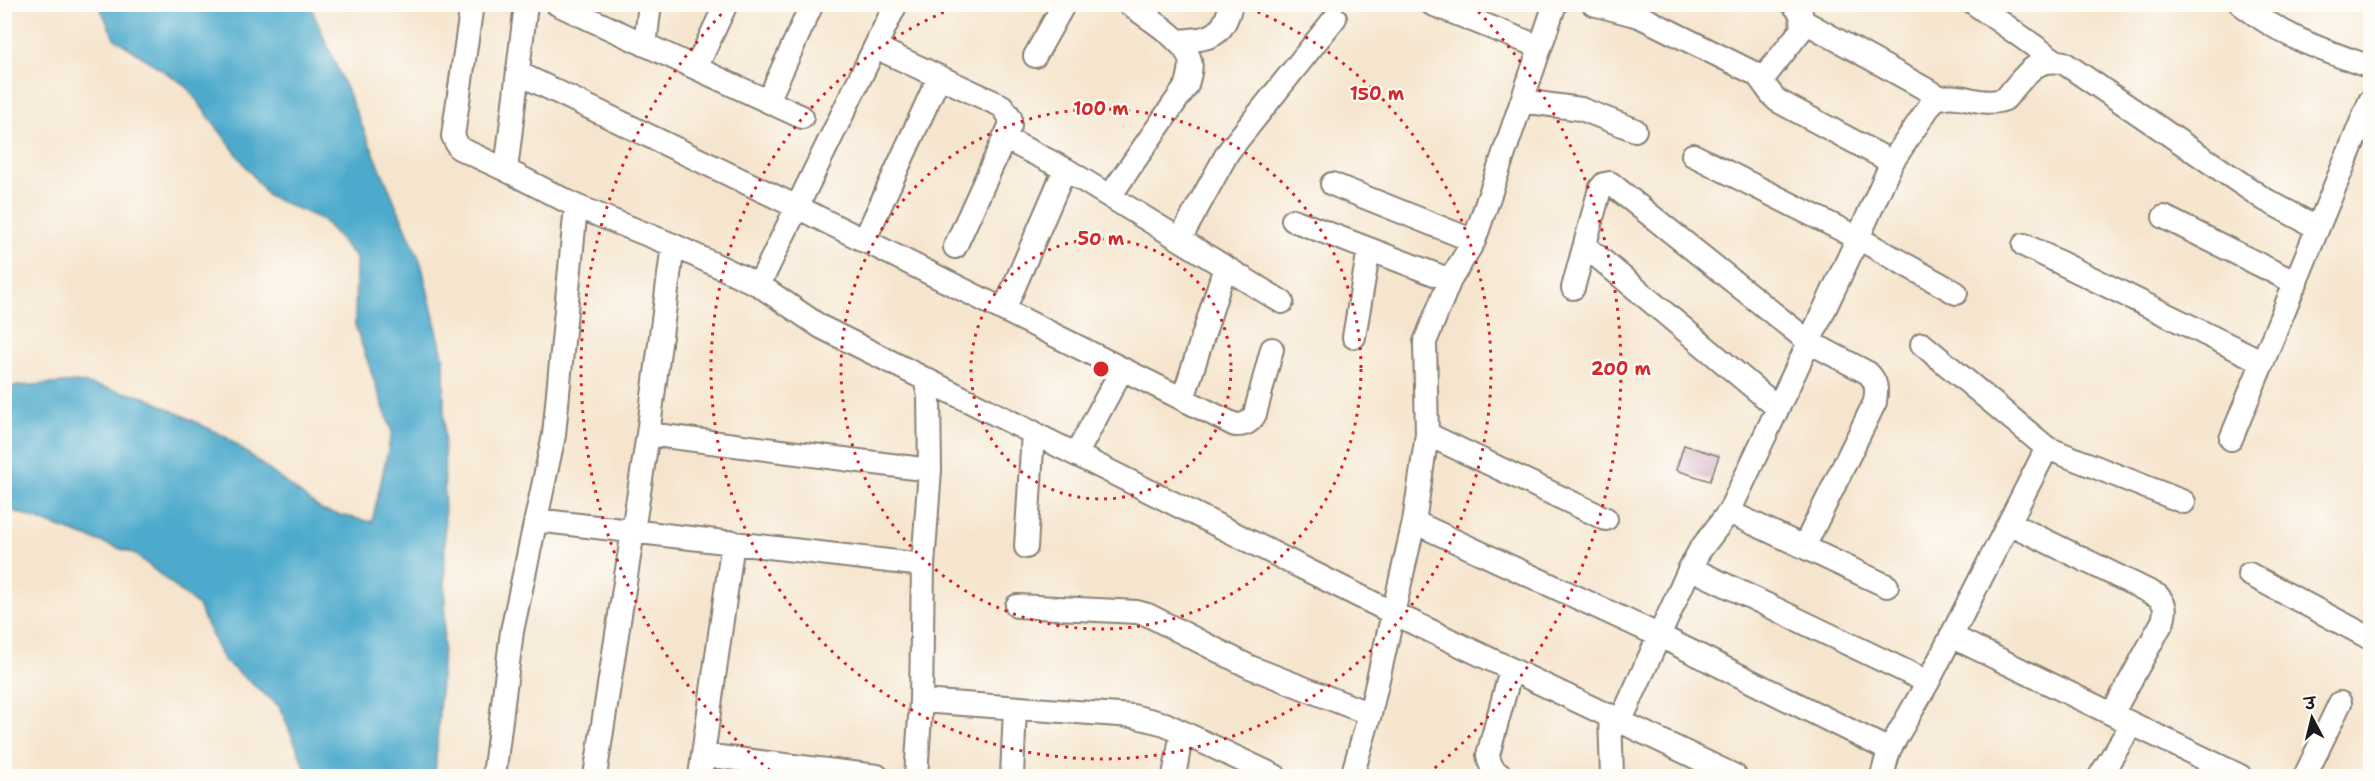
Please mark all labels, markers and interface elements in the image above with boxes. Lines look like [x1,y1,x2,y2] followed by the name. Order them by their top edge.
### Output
[1350,82,1405,106] text: 150 m
[1073,97,1129,121] text: 100 m
[1078,227,1125,251] text: 50 m
[1591,357,1652,381] text: 200 m
[1091,359,1111,379] centre of rings
[2282,688,2342,748] north arrow
[2302,692,2318,715] text: उ

